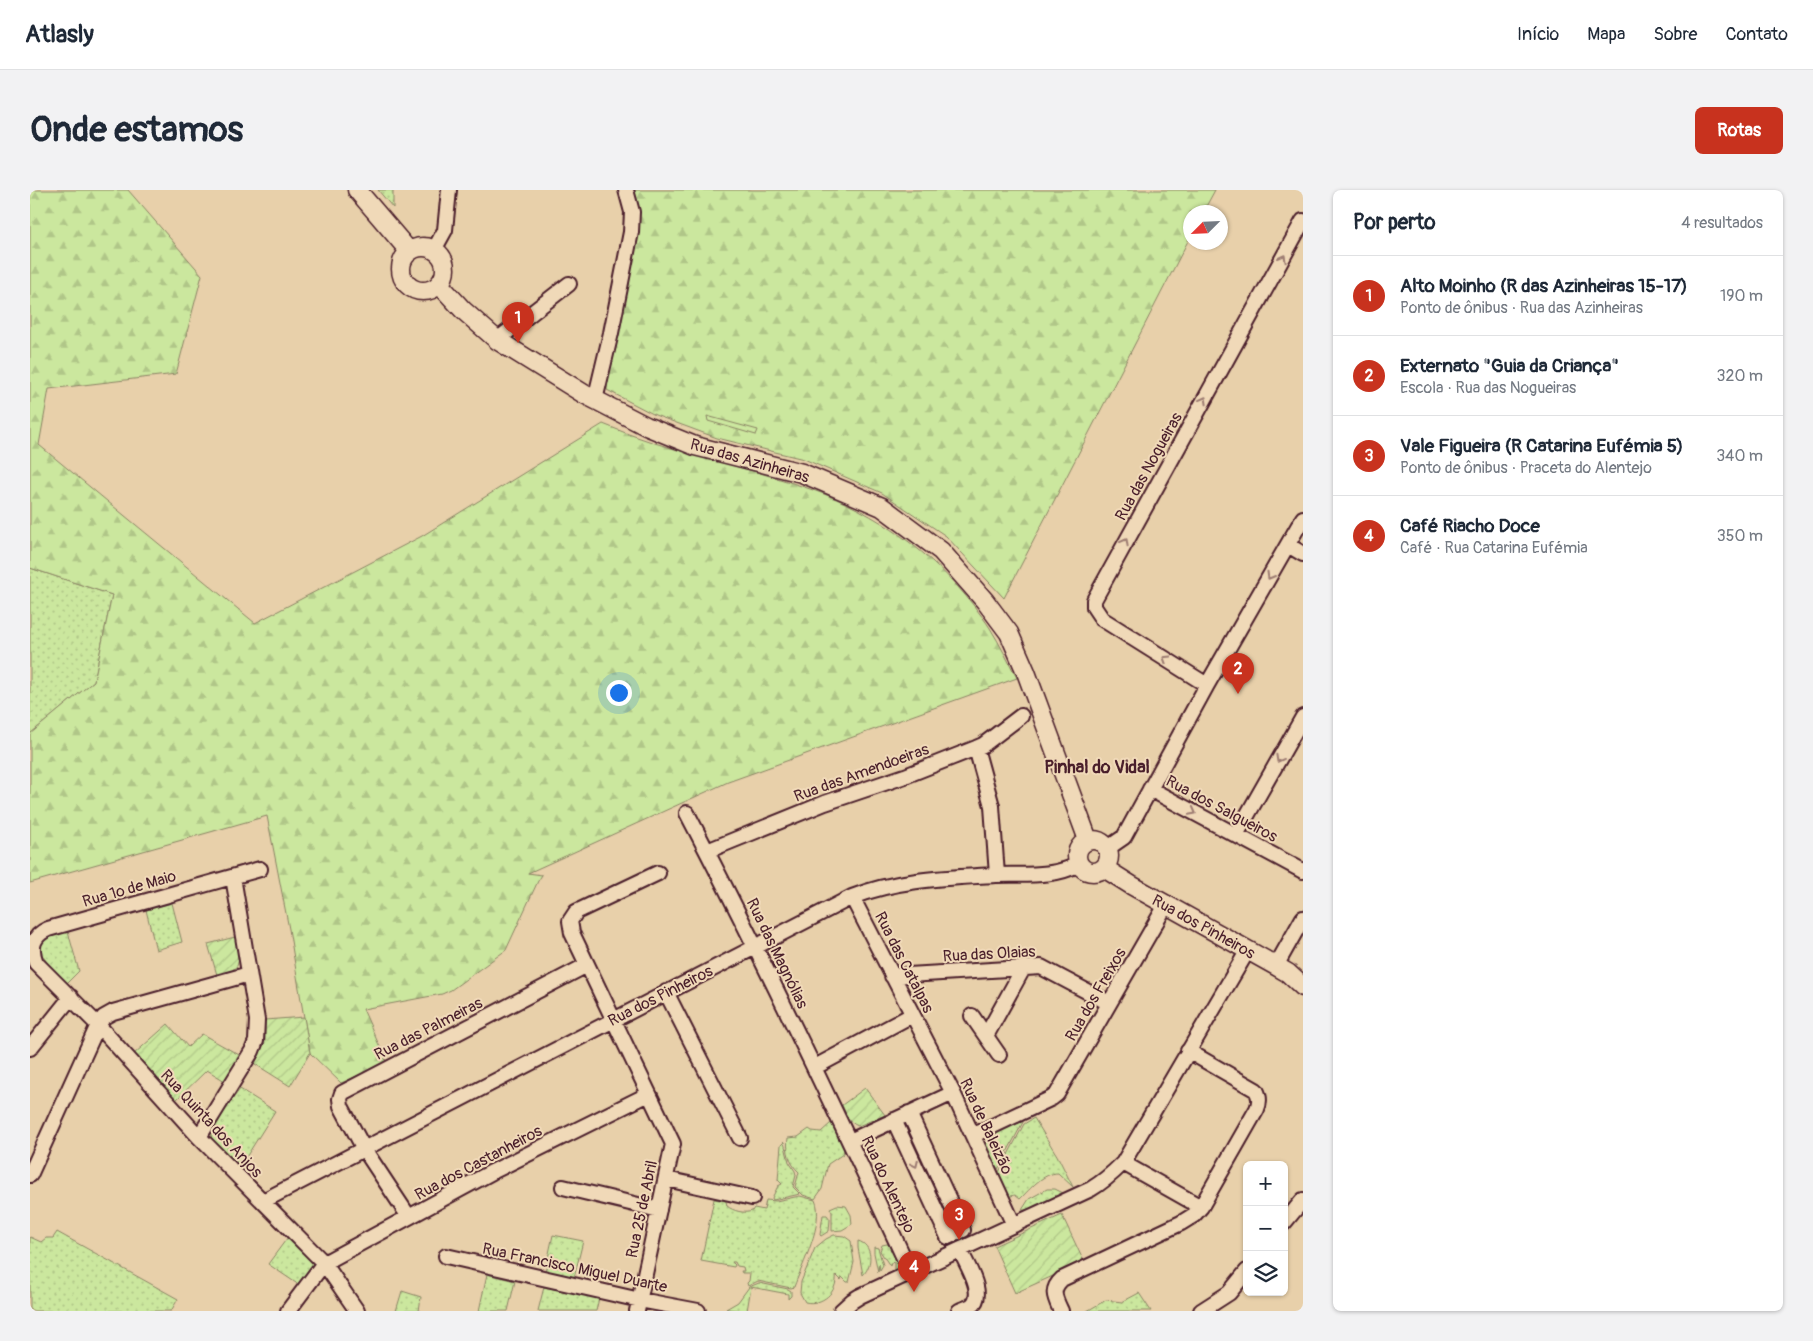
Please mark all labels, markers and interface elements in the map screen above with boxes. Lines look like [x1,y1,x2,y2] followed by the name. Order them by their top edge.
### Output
[25,20,94,49] text: Atlasly
[1517,23,1559,46] text: Início
[1587,23,1625,46] text: Mapa
[1653,23,1697,46] text: Sobre
[1725,23,1788,46] text: Contato
[1695,107,1783,154] button: Rotas
[30,108,243,152] text: Onde estamos
[1183,205,1228,250] north arrow
[1353,209,1435,236] text: Por perto
[1681,213,1763,233] text: 4 resultados
[1276,254,1286,263] one-way arrow
[1400,274,1688,298] text: Alto Moinho (R das Azinheiras 15-17)
[1366,286,1372,306] text: 1
[1720,286,1763,306] text: 190 m
[1400,298,1643,318] text: Ponto de ônibus · Rua das Azinheiras
[502,302,534,343] pin: 1
[1400,354,1619,378] text: Externato "Guia da Criança"
[1365,366,1373,386] text: 2
[1717,366,1763,386] text: 320 m
[1400,378,1576,398] text: Escola · Rua das Nogueiras
[1198,397,1208,406] one-way arrow
[1111,409,1187,524] street label: Rua das Nogueiras
[688,434,812,488] street label: Rua das Azinheiras
[1400,434,1683,458] text: Vale Figueira (R Catarina Eufémia 5)
[1365,446,1373,466] text: 3
[1716,446,1763,466] text: 340 m
[1400,458,1652,478] text: Ponto de ônibus · Praceta do Alentejo
[1400,514,1540,538] text: Café Riacho Doce
[1364,526,1374,546] text: 4
[1717,526,1763,546] text: 350 m
[1400,538,1588,558] text: Café · Rua Catarina Eufémia
[1119,539,1129,548] one-way arrow
[1267,571,1277,580] one-way arrow
[1222,653,1254,694] pin: 2
[1163,656,1172,666] one-way arrow
[606,680,632,706] your location
[791,739,932,807] street label: Rua das Amendoeiras
[1275,754,1285,763] one-way arrow
[1044,756,1150,779] district label: Pinhal do Vidal
[1162,771,1281,847] street label: Rua dos Salgueiros
[1188,806,1197,816] one-way arrow
[80,866,179,912] street label: Rua 1º de Maio
[1148,890,1259,963] street label: Rua dos Pinheiros
[742,895,812,1012] street label: Rua das Magnólias
[870,909,938,1016] street label: Rua das Catalpas
[942,942,1036,966] street label: Rua das Olaias
[1061,944,1131,1045] street label: Rua dos Freixos
[605,961,716,1031] street label: Rua dos Pinheiros
[371,993,486,1065] street label: Rua das Palmeiras
[156,1065,267,1182] street label: Rua Quinta dos Anjos
[955,1075,1017,1178] street label: Rua de Baleizão
[411,1121,546,1205] street label: Rua dos Castanheiros
[857,1133,920,1237] street label: Rua do Alentejo
[622,1159,662,1260] street label: Rua 25 de Abril
[908,1159,919,1168] one-way arrow
[1243,1161,1288,1296] map controls
[1243,1161,1288,1206] button: +
[943,1199,975,1240] pin: 3
[1243,1206,1288,1251] button: −
[480,1239,669,1297] street label: Rua Francisco Miguel Duarte
[898,1251,930,1292] pin: 4
[1243,1251,1288,1296] button: layers

